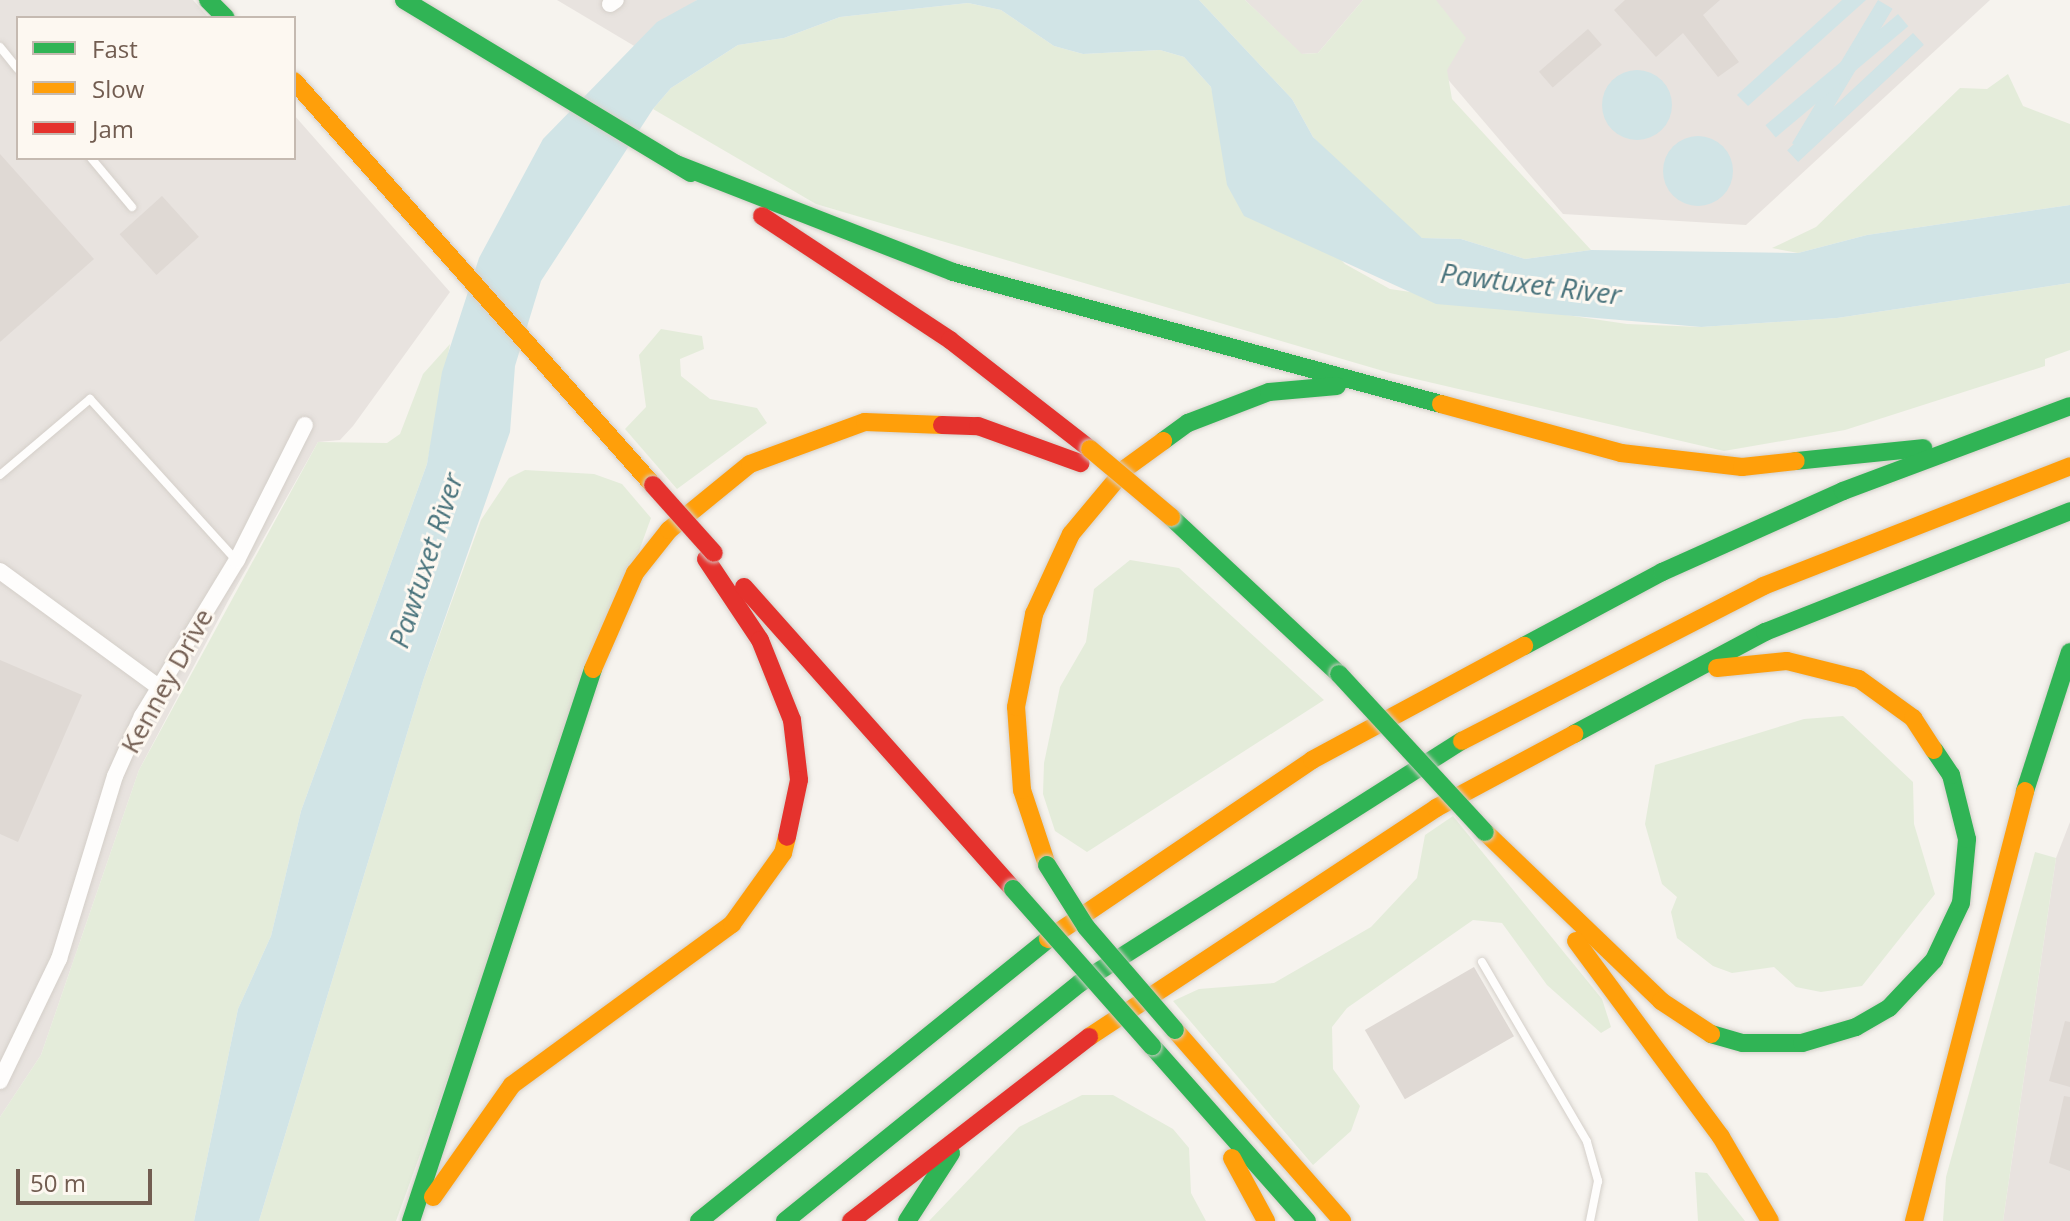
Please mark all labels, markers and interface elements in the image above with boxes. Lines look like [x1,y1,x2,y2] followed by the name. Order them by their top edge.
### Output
[16,16,296,160] legend
[92,32,138,65] text: Fast
[92,72,144,105] text: Slow
[92,112,134,145] text: Jam
[1439,255,1623,311] water label: Pawtuxet River
[381,468,469,652] water label: Pawtuxet River
[114,603,220,759] street label: Kenney Drive
[20,1153,156,1203] scale bar
[30,1166,86,1199] text: 50 m

